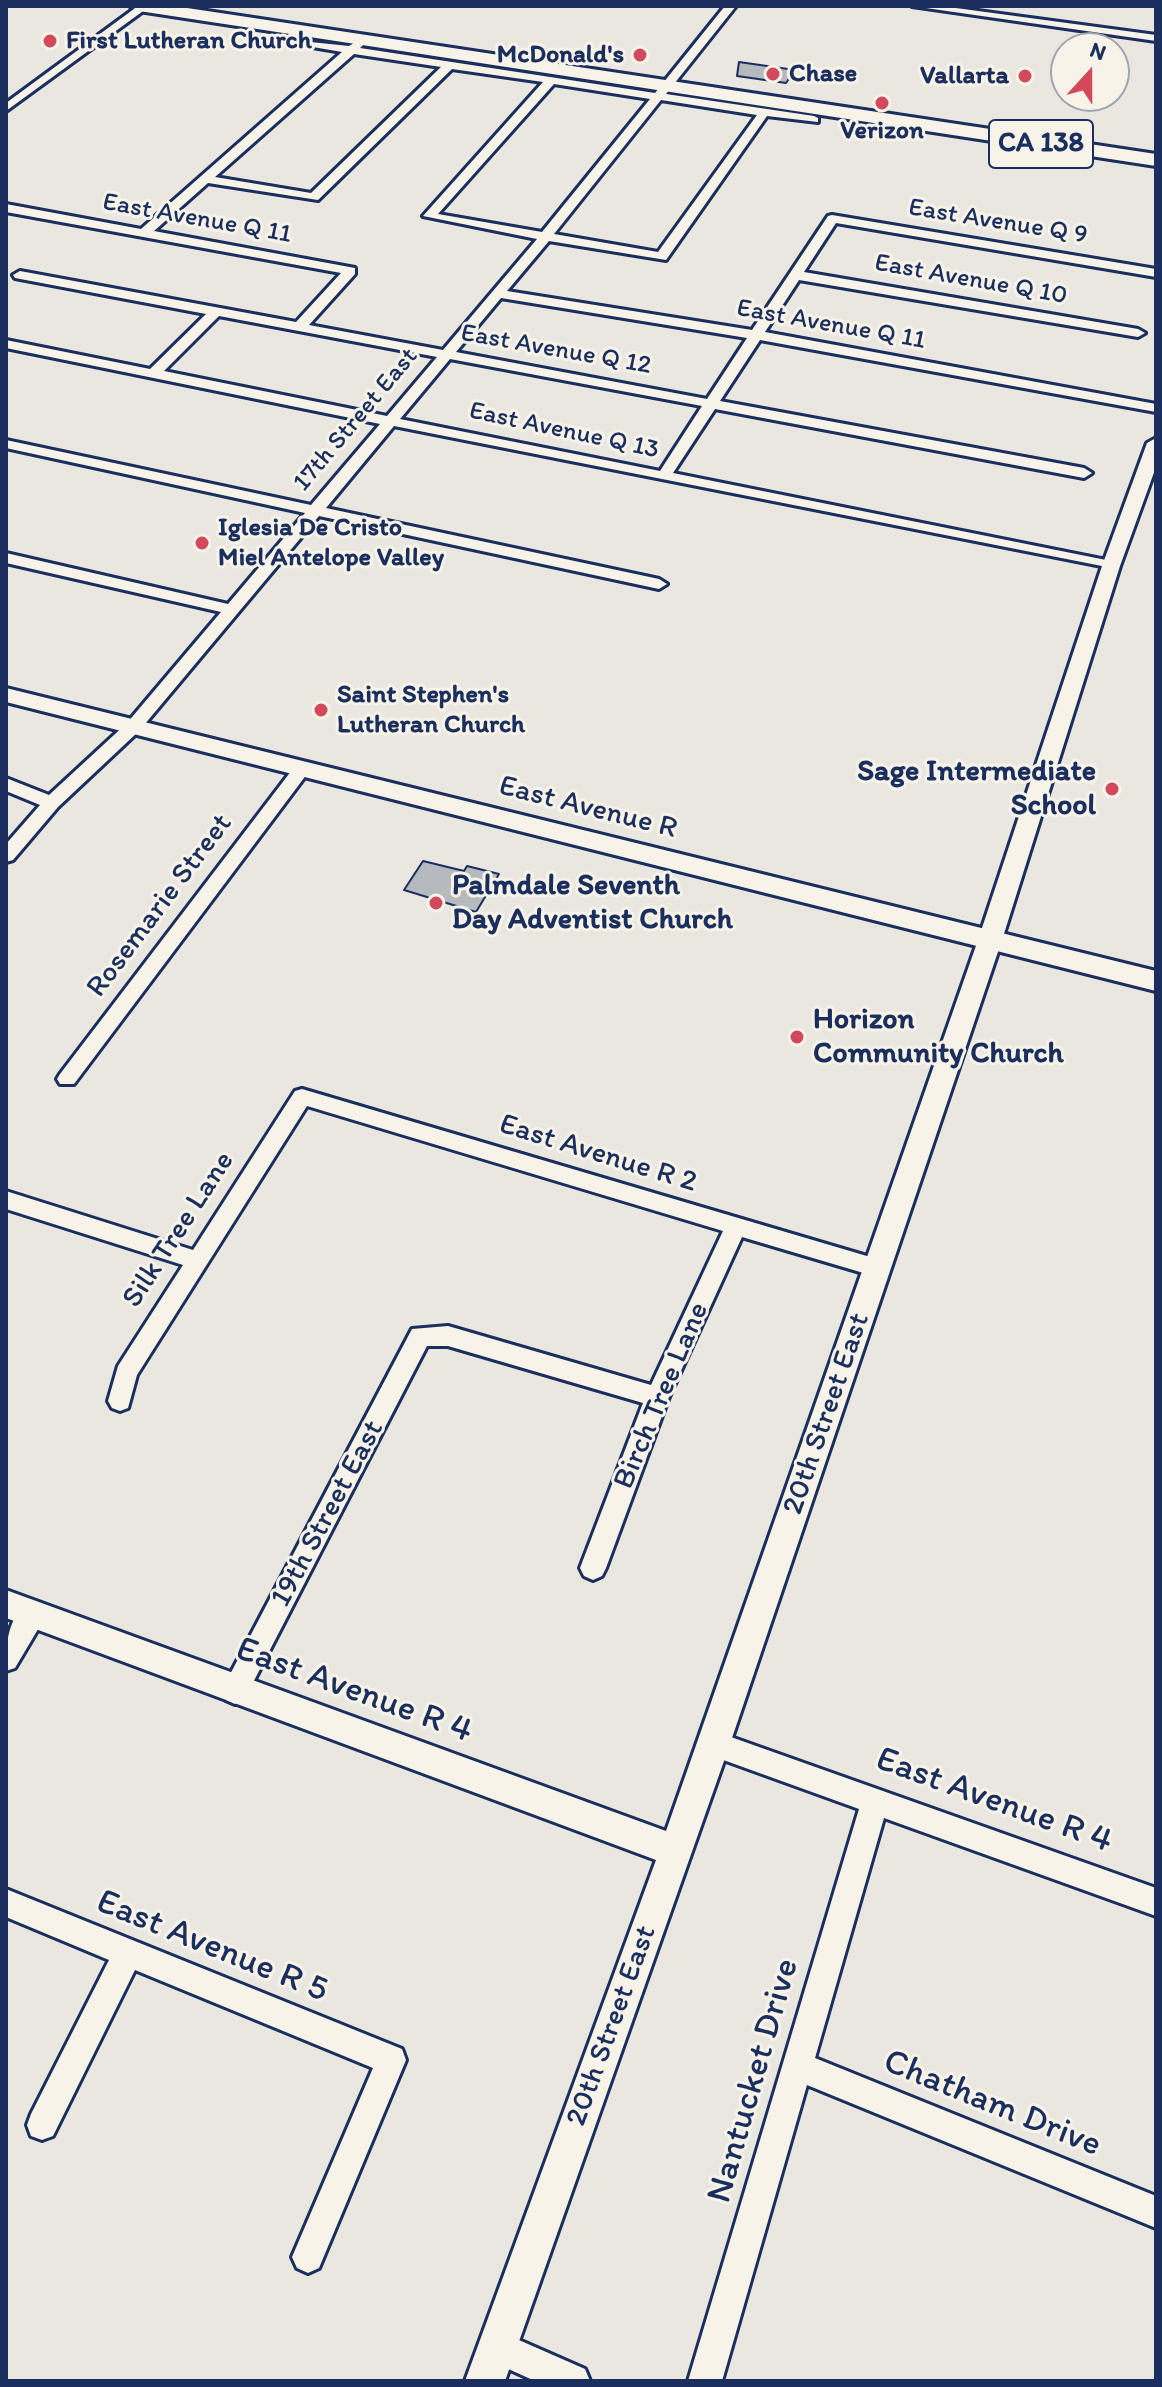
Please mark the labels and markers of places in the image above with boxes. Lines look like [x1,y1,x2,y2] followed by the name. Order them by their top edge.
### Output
[66,25,312,57] place label: First Lutheran Church
[41,32,59,50] marker: First Lutheran Church
[497,39,624,71] place label: McDonald's
[631,46,649,64] marker: McDonald's
[789,58,857,90] place label: Chase
[920,60,1009,92] place label: Vallarta
[764,65,782,83] marker: Chase
[1016,67,1034,85] marker: Vallarta
[873,94,891,112] marker: Verizon
[840,115,924,147] place label: Verizon
[218,512,444,574] place label: Iglesia De Cristo Miel Antelope Valley
[193,534,211,552] marker: Iglesia De Cristo Miel Antelope Valley
[337,679,525,740] place label: Saint Stephen's Lutheran Church
[312,701,330,719] marker: Saint Stephen's Lutheran Church
[857,754,1096,824] place label: Sage Intermediate School
[1103,780,1121,798] marker: Sage Intermediate School
[452,868,733,938] place label: Palmdale Seventh Day Adventist Church
[427,894,445,912] marker: Palmdale Seventh Day Adventist Church
[813,1002,1064,1072] place label: Horizon Community Church
[788,1028,806,1046] marker: Horizon Community Church

